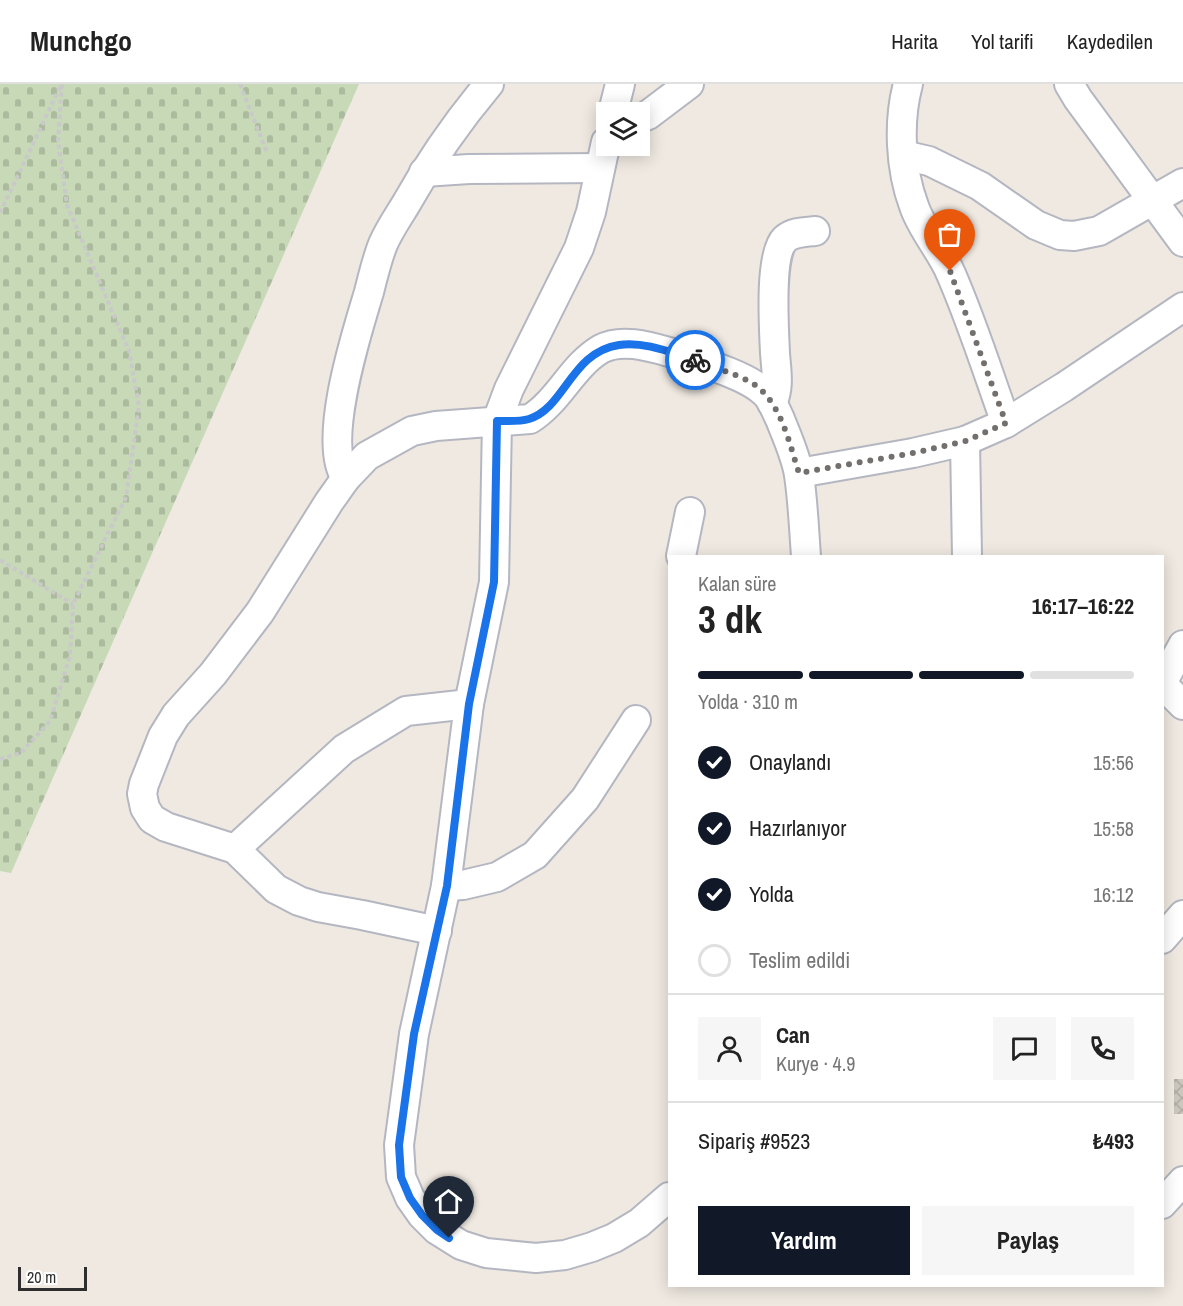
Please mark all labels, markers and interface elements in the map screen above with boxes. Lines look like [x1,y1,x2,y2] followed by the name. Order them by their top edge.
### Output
[30,22,132,60] text: Munchgo
[891,27,938,56] text: Harita
[971,27,1034,56] text: Yol tarifi
[1067,27,1153,56] text: Kaydedilen
[596,102,650,156] map controls
[596,102,650,156] button: layers
[924,209,975,271] pin
[933,218,966,251] icon: bag
[665,330,725,390] courier
[679,344,712,377] icon: bike
[698,570,776,597] text: Kalan süre
[1032,591,1134,621] text: 16:17–16:22
[698,593,762,645] text: 3 dk
[698,688,798,715] text: Yolda · 310 m
[698,746,731,779] icon: check
[749,747,831,777] text: Onaylandı
[1093,749,1134,776] text: 15:56
[698,812,731,845] icon: check
[749,813,846,843] text: Hazırlanıyor
[1093,815,1134,842] text: 15:58
[698,878,731,911] icon: check
[749,879,794,909] text: Yolda
[1093,881,1134,908] text: 16:12
[749,945,850,975] text: Teslim edildi
[698,1017,761,1080] button: person
[993,1017,1056,1080] button: chat
[1071,1017,1134,1080] button: phone
[776,1020,810,1050] text: Can
[776,1050,855,1077] text: Kurye · 4.9
[698,1126,810,1156] text: Sipariş #9523
[1093,1126,1134,1156] text: ₺493
[423,1176,474,1238] pin
[432,1185,465,1218] icon: home
[698,1206,910,1275] button: Yardım
[922,1206,1134,1275] button: Paylaş
[18,1264,87,1292] scale bar
[27,1266,56,1288] text: 20 m

